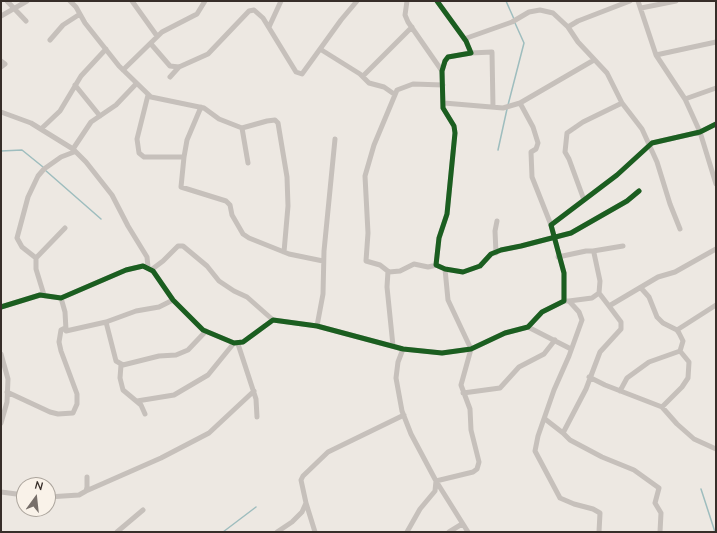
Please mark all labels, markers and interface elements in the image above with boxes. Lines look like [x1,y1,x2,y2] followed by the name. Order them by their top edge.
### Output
[16,477,56,517] north arrow
[33,478,45,494] text: N

